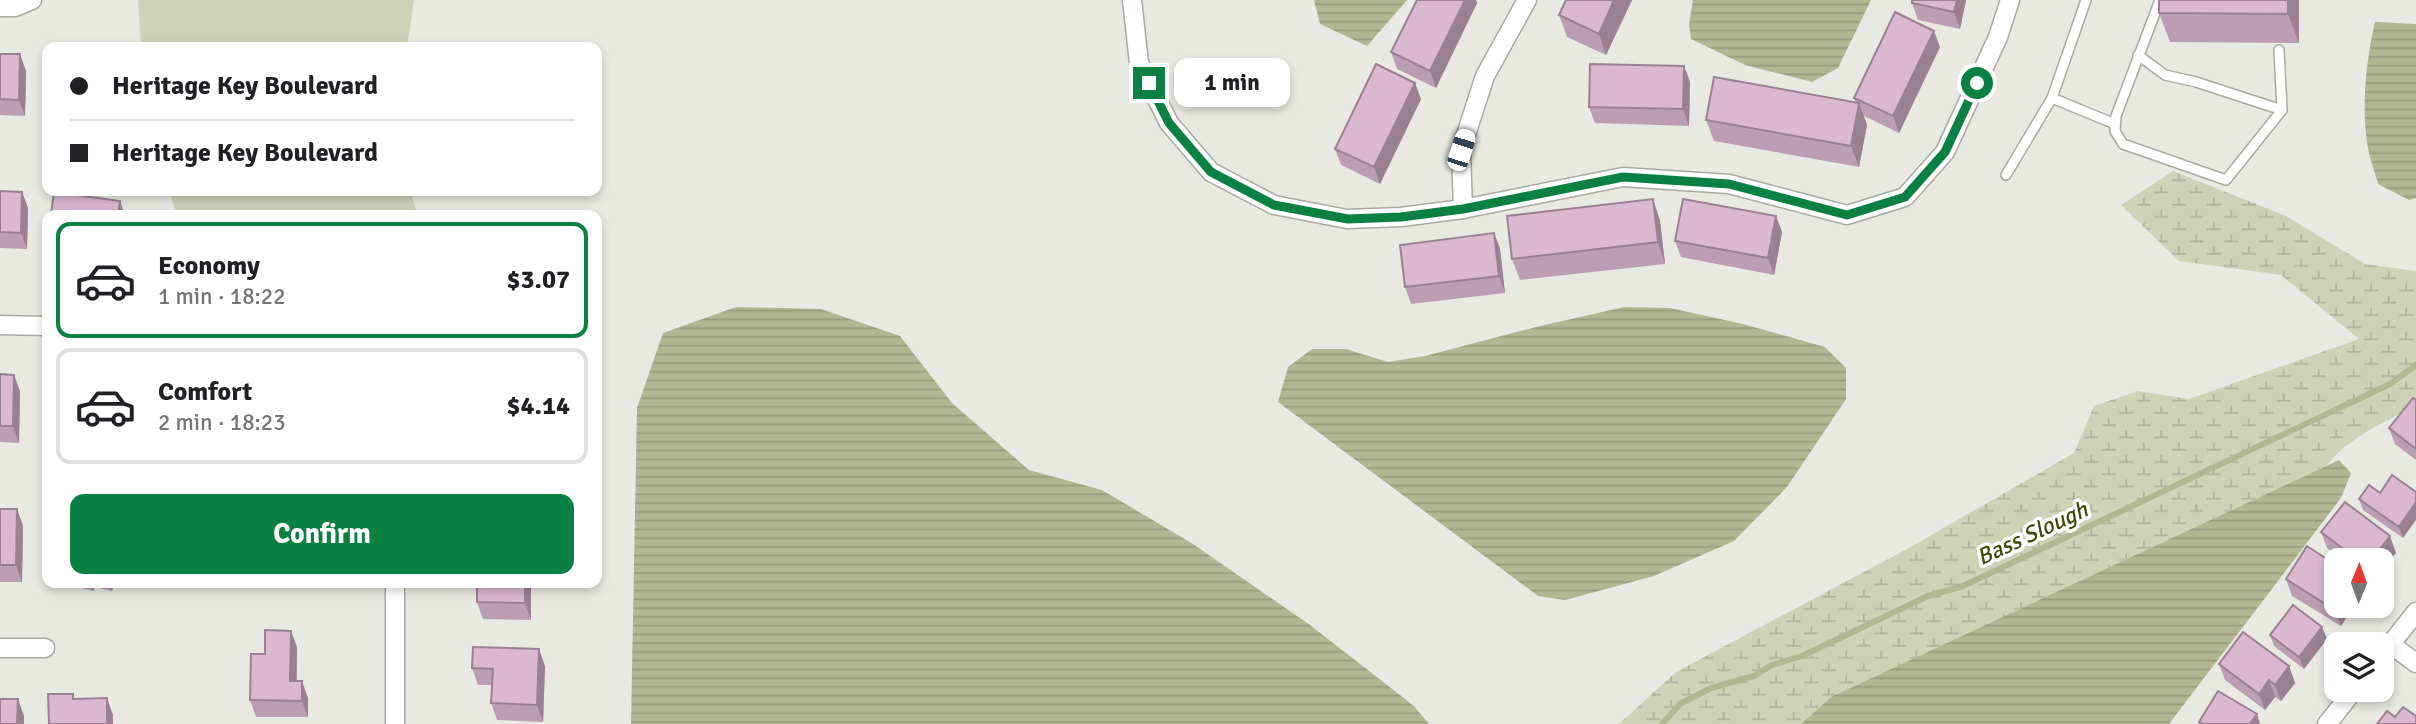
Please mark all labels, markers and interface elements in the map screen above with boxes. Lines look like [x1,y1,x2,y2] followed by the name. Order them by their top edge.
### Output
[1174,58,1289,108] callout: 1 min
[1133,67,1165,99] route end
[1961,67,1993,99] route start
[1204,68,1260,97] text: 1 min
[112,70,378,102] text: Heritage Key Boulevard
[1445,127,1478,173] car
[112,137,378,169] text: Heritage Key Boulevard
[74,249,137,312] icon: car
[158,250,260,282] text: Economy
[506,264,570,296] text: $3.07
[158,282,286,311] text: 1 min · 18:22
[74,375,137,438] icon: car
[158,376,252,408] text: Comfort
[506,390,570,422] text: $4.14
[158,408,286,437] text: 2 min · 18:23
[70,494,574,574] button: Confirm
[1972,494,2094,572] water label: Bass Slough
[2324,548,2394,618] north arrow
[2324,548,2394,702] map controls
[2324,632,2394,702] button: layers

